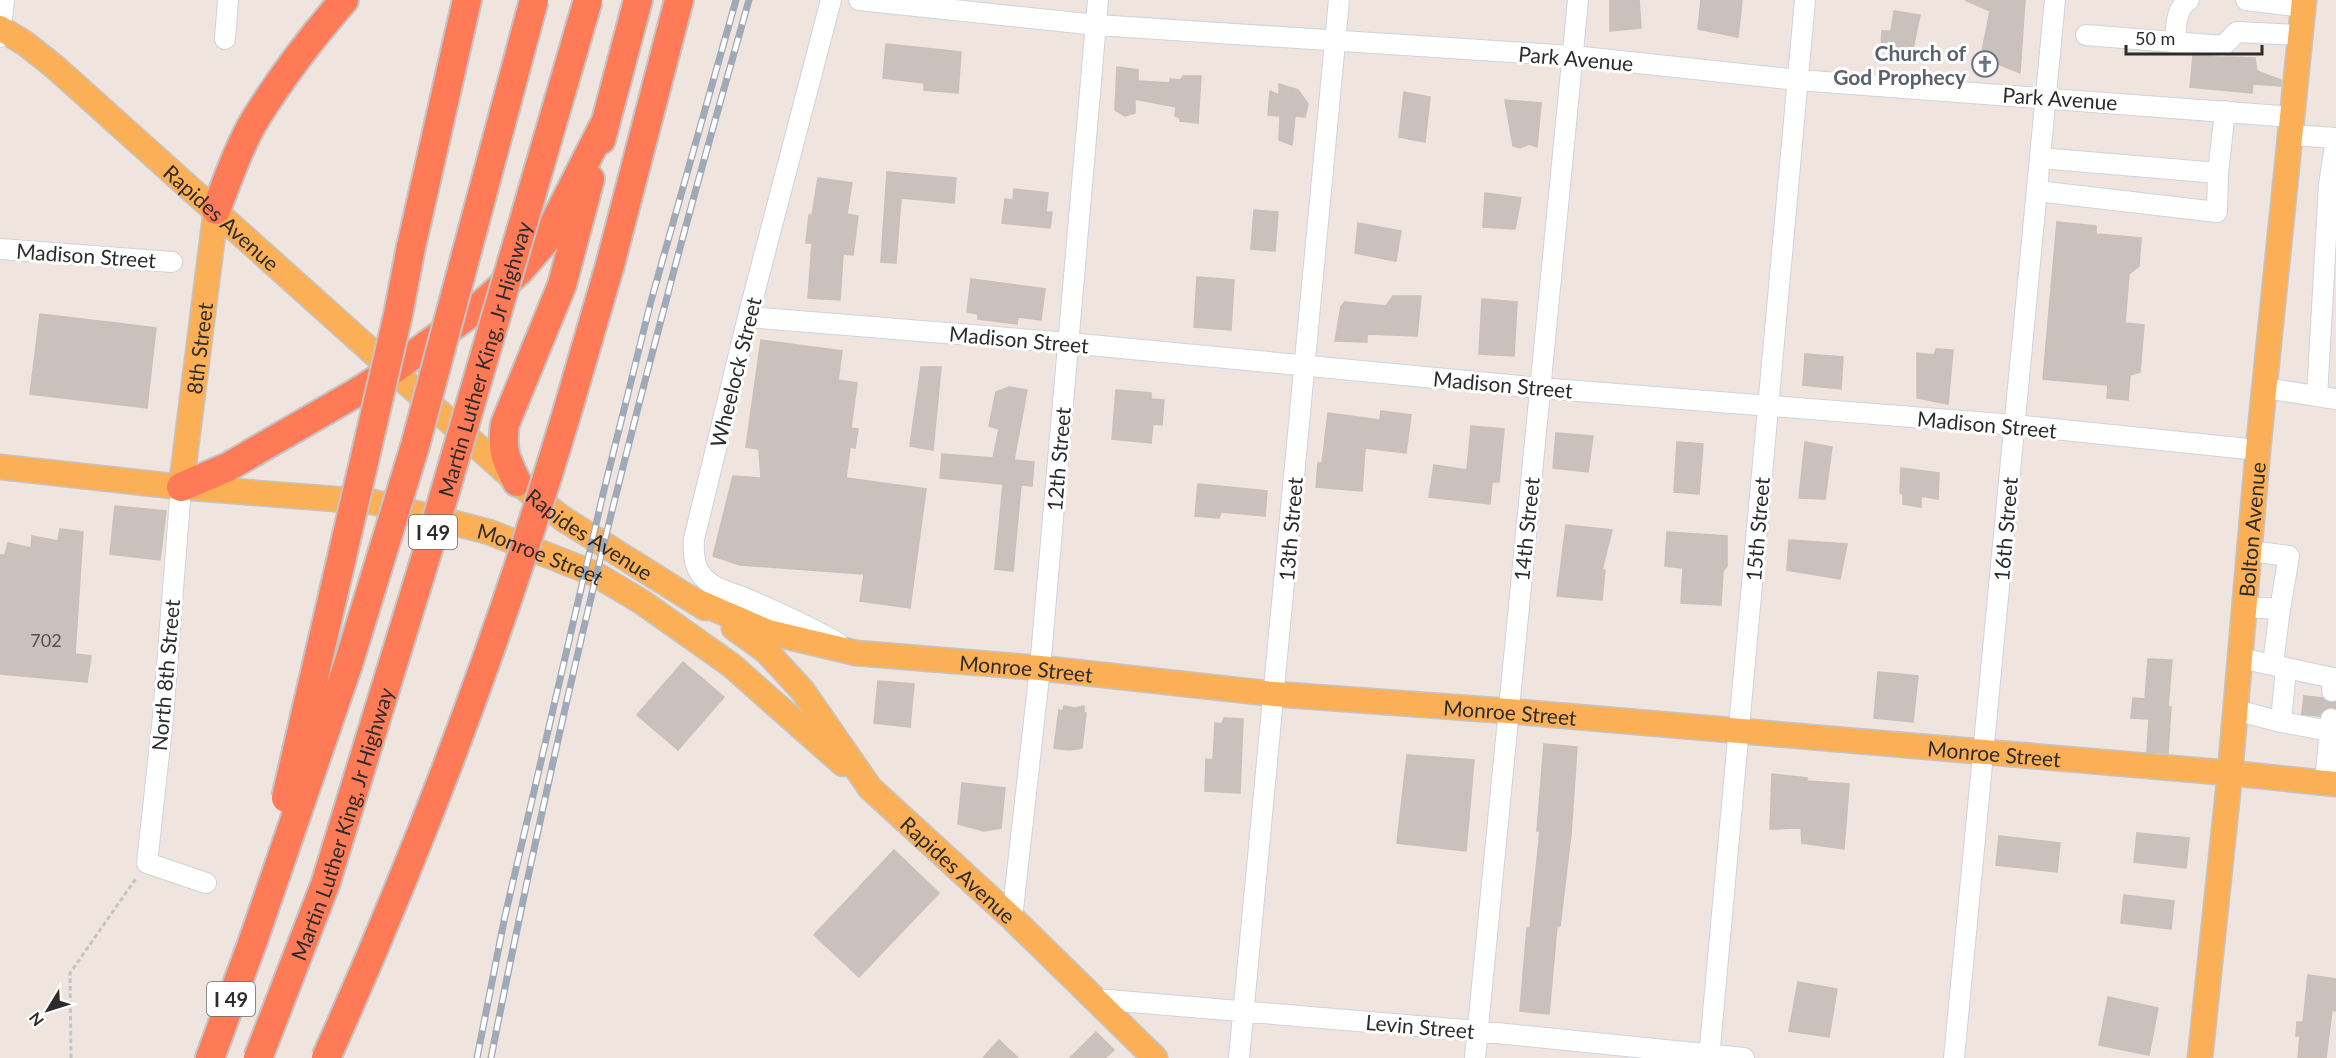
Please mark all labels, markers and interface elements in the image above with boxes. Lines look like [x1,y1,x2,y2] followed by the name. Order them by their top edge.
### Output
[2126,18,2262,56] scale bar
[2135,27,2175,49] text: 50 m
[1833,40,1967,89] place label: Church of God Prophecy
[1518,41,1634,75] street label: Park Avenue
[1970,49,2000,79] church icon: Church of God Prophecy
[2002,82,2118,114] street label: Park Avenue
[159,159,285,275] street label: Rapides Avenue
[432,218,536,499] street label: Martin Luther King, Jr Highway
[15,238,157,272] street label: Madison Street
[704,294,766,450] street label: Wheelock Street
[180,300,217,395] street label: 8th Street
[948,320,1090,358] street label: Madison Street
[1432,365,1574,403] street label: Madison Street
[1916,405,2058,443] street label: Madison Street
[1041,406,1075,512] street label: 12th Street
[2233,461,2269,598] street label: Bolton Avenue
[1508,475,1544,582] street label: 14th Street
[1273,476,1307,582] street label: 13th Street
[1740,476,1774,582] street label: 15th Street
[1988,476,2022,582] street label: 16th Street
[522,482,658,585] street label: Rapides Avenue
[409,515,457,549] road number: I 49
[475,517,609,589] street label: Monroe Street
[146,598,184,752] street label: North 8th Street
[30,629,62,651] house number: 702
[958,649,1094,686] street label: Monroe Street
[285,684,398,963] street label: Martin Luther King, Jr Highway
[1442,694,1578,729] street label: Monroe Street
[1927,735,2062,771] street label: Monroe Street
[896,811,1021,928] street label: Rapides Avenue
[18,980,78,1040] north arrow
[207,982,255,1016] road number: I 49
[25,1009,47,1030] text: N
[1365,1009,1476,1043] street label: Levin Street

